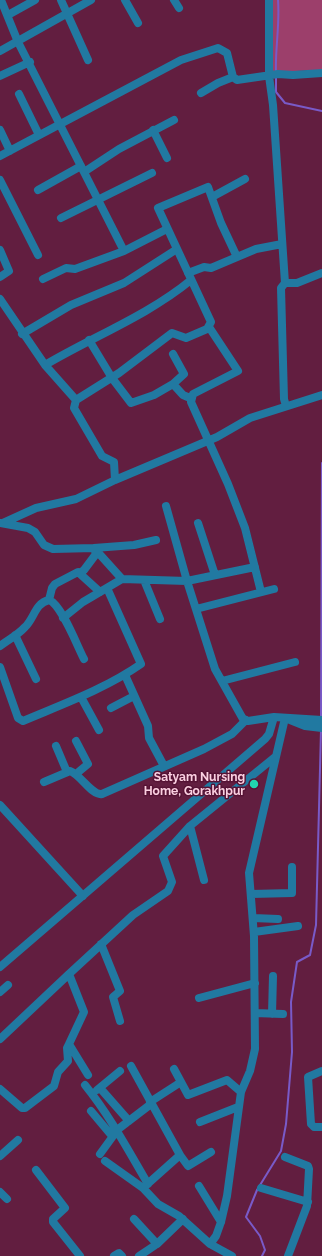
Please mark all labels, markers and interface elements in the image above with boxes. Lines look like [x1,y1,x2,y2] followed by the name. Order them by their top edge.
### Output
[144,770,245,798] place label: Satyam Nursing Home, Gorakhpur
[248,778,260,790] marker: Satyam Nursing Home, Gorakhpur

